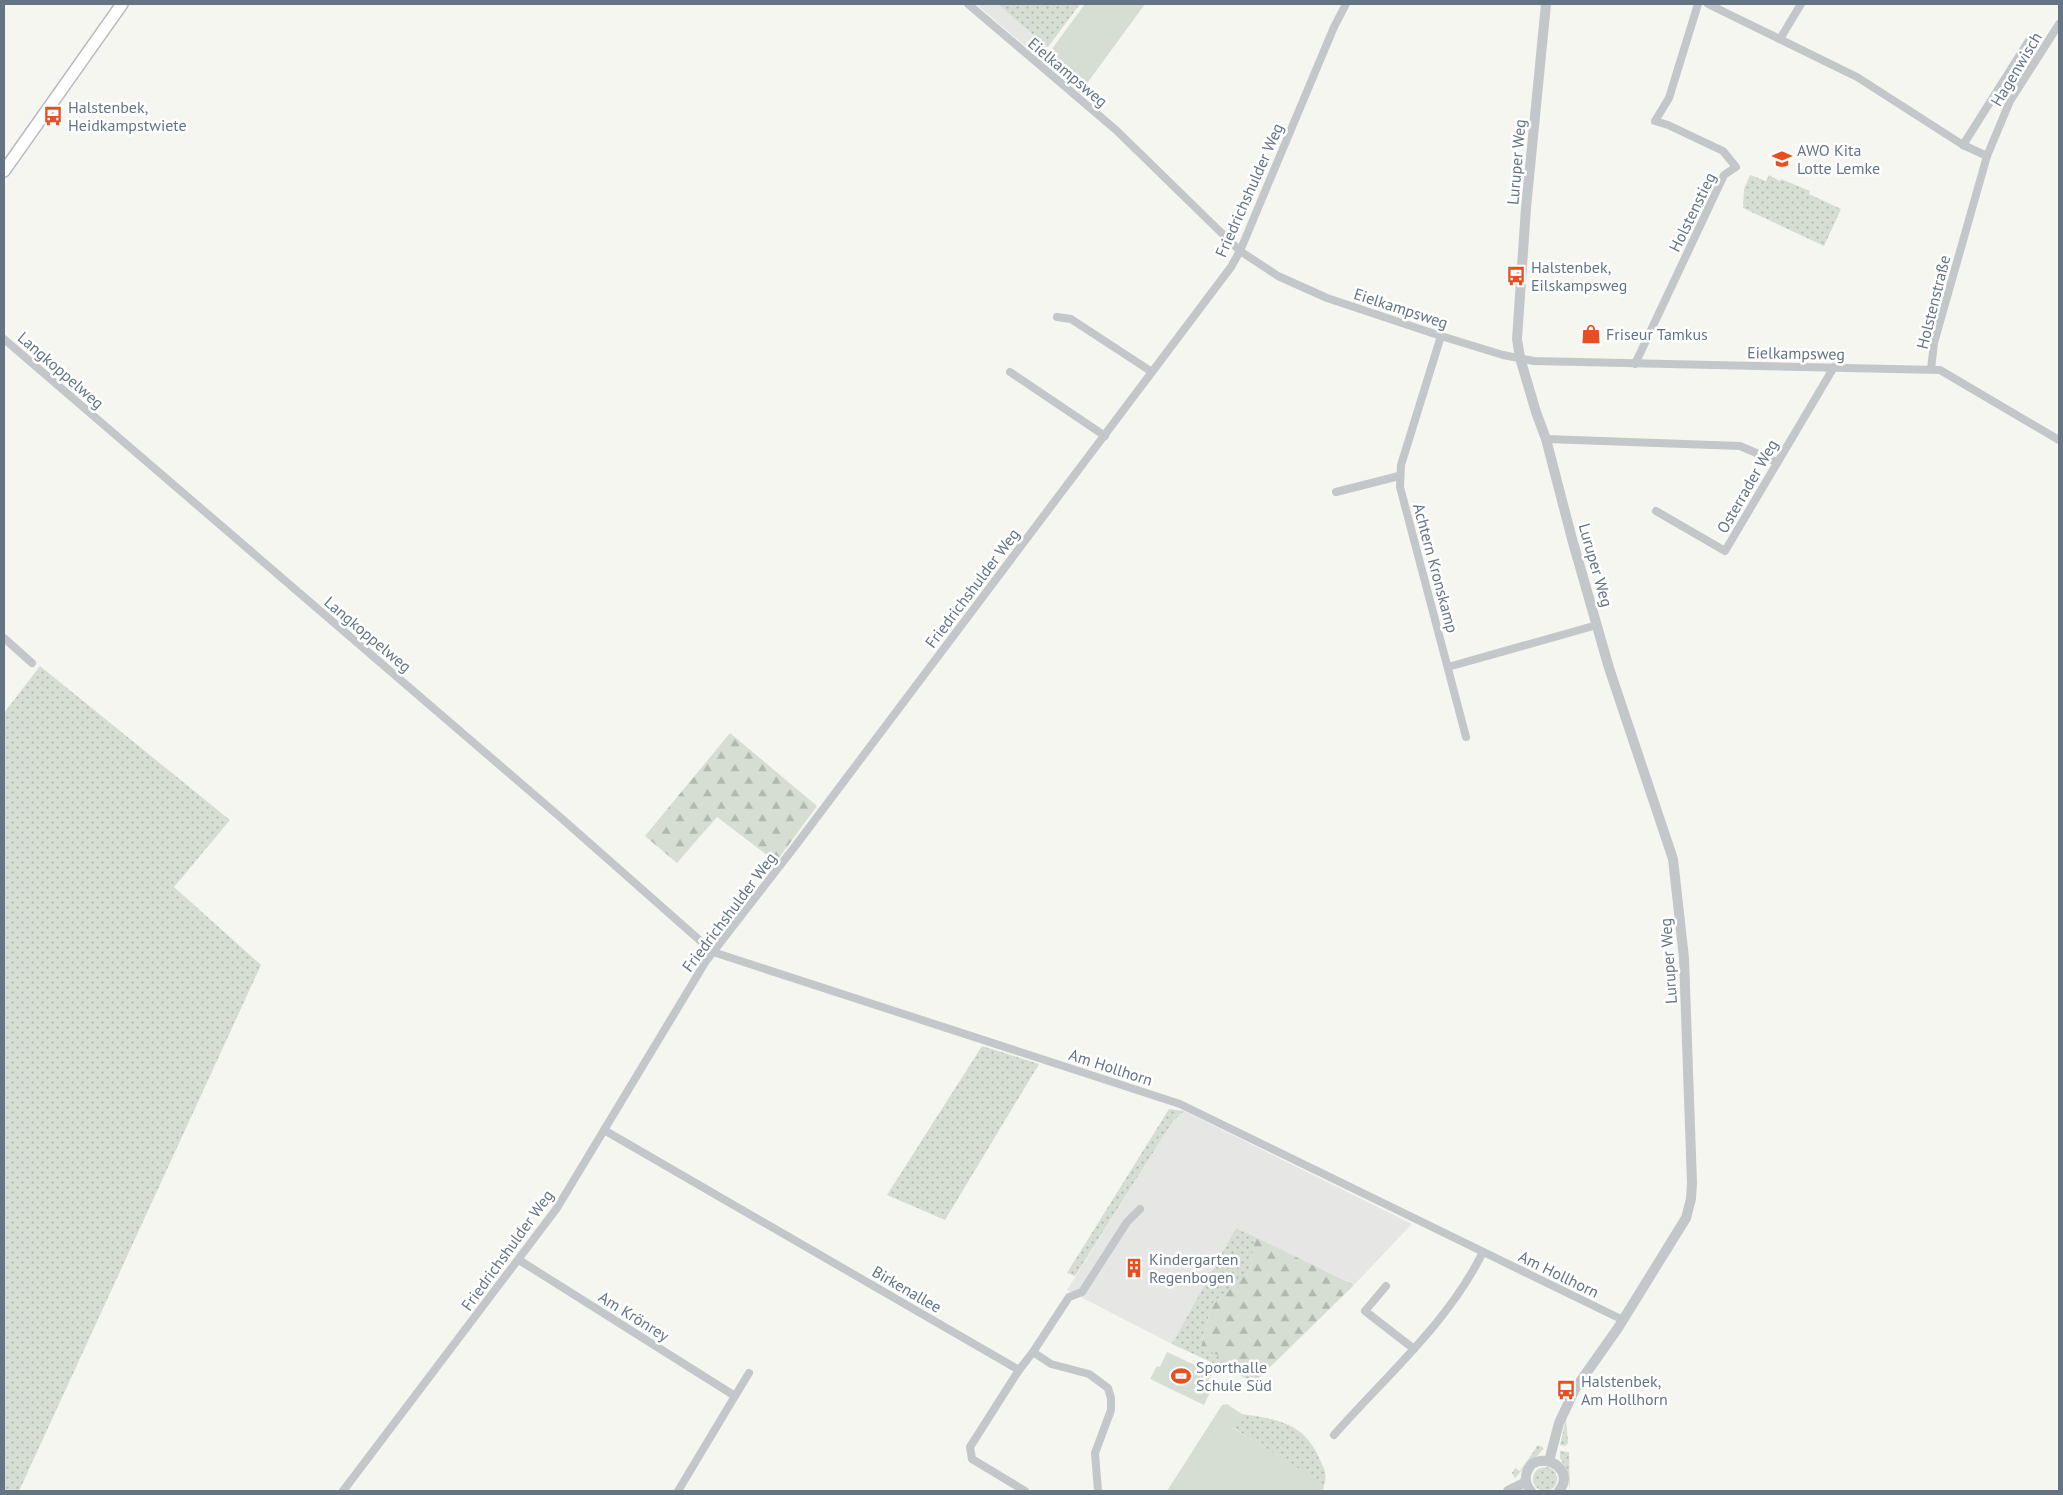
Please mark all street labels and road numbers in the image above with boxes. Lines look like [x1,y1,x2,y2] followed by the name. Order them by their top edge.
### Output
[1986,28,2046,110] street label: Hagenwisch
[1024,33,1112,111] street label: Eielkampsweg
[1502,118,1530,206] street label: Luruper Weg
[1210,120,1288,260] street label: Friedrichshulder Weg
[1664,169,1720,255] street label: Holstenstieg
[1912,253,1954,351] street label: Holstenstraße
[1351,283,1451,333] street label: Eielkampsweg
[14,327,108,413] street label: Langkoppelweg
[1747,342,1845,364] street label: Eielkampsweg
[1712,435,1782,537] street label: Osterrader Weg
[1409,501,1463,635] street label: Achtern Kronskamp
[1575,521,1617,609] street label: Luruper Weg
[921,524,1023,652] street label: Friedrichshulder Weg
[320,592,416,676] street label: Langkoppelweg
[678,848,780,976] street label: Friedrichshulder Weg
[1655,917,1681,1005] street label: Luruper Weg
[1067,1044,1155,1090] street label: Am Hollhorn
[456,1186,558,1314] street label: Friedrichshulder Weg
[1516,1246,1602,1302] street label: Am Hollhorn
[869,1261,945,1317] street label: Birkenallee
[595,1286,673,1346] street label: Am Krönrey

